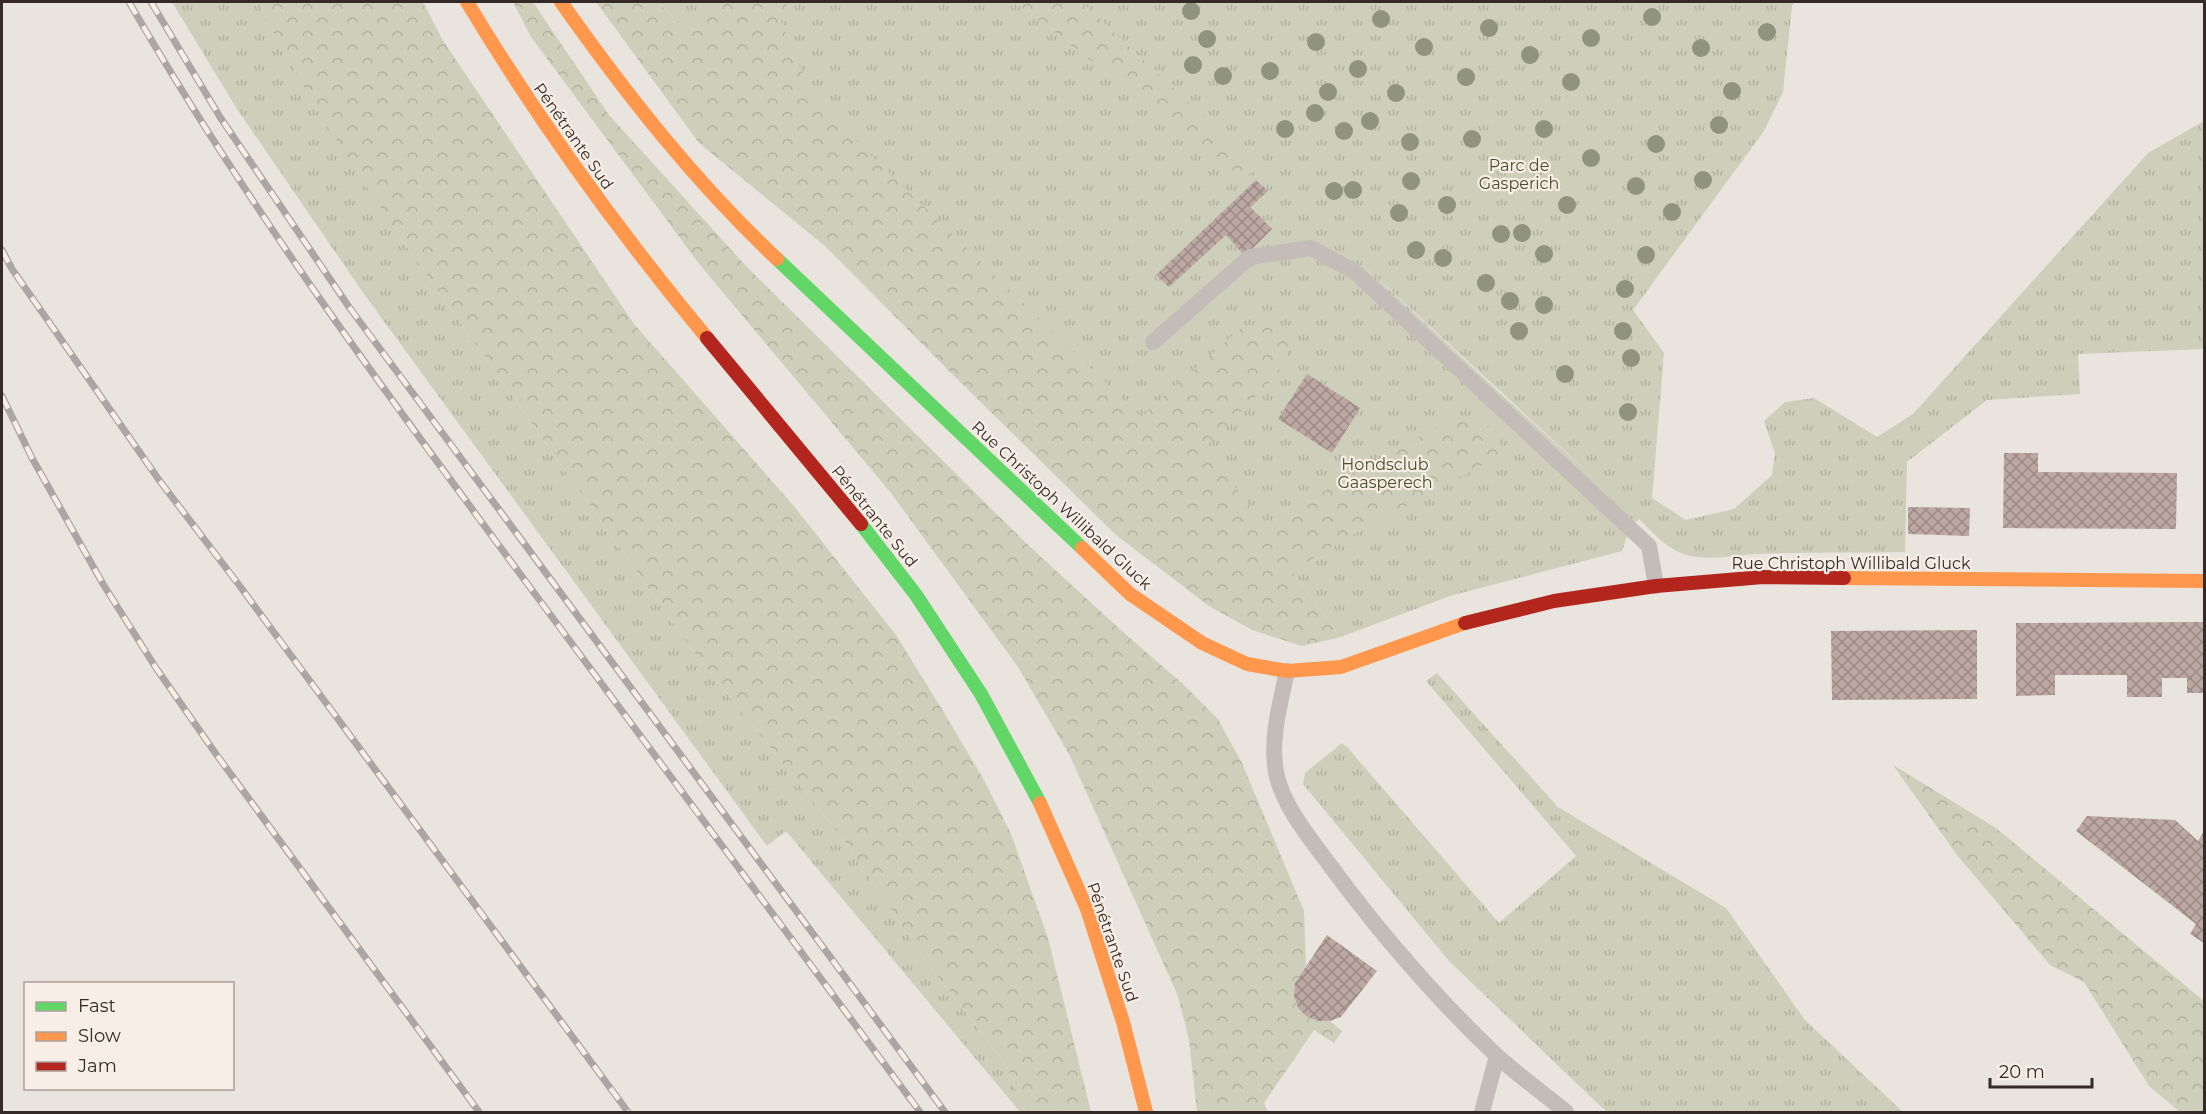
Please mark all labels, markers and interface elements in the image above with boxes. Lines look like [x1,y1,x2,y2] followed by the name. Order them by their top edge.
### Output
[530,79,617,193] street label: Pénétrante Sud
[1479,156,1559,193] park label: Parc de Gasperich
[968,417,1156,594] street label: Rue Christoph Willibald Gluck
[1337,455,1433,492] park label: Hondsclub Gaasperech
[828,462,921,571] street label: Pénétrante Sud
[1732,554,1971,573] street label: Rue Christoph Willibald Gluck
[1083,880,1142,1005] street label: Pénétrante Sud
[24,982,234,1090] legend
[78,995,116,1017] text: Fast
[78,1025,121,1047] text: Slow
[1990,1051,2092,1089] scale bar
[77,1055,117,1077] text: Jam
[1999,1061,2045,1083] text: 20 m

